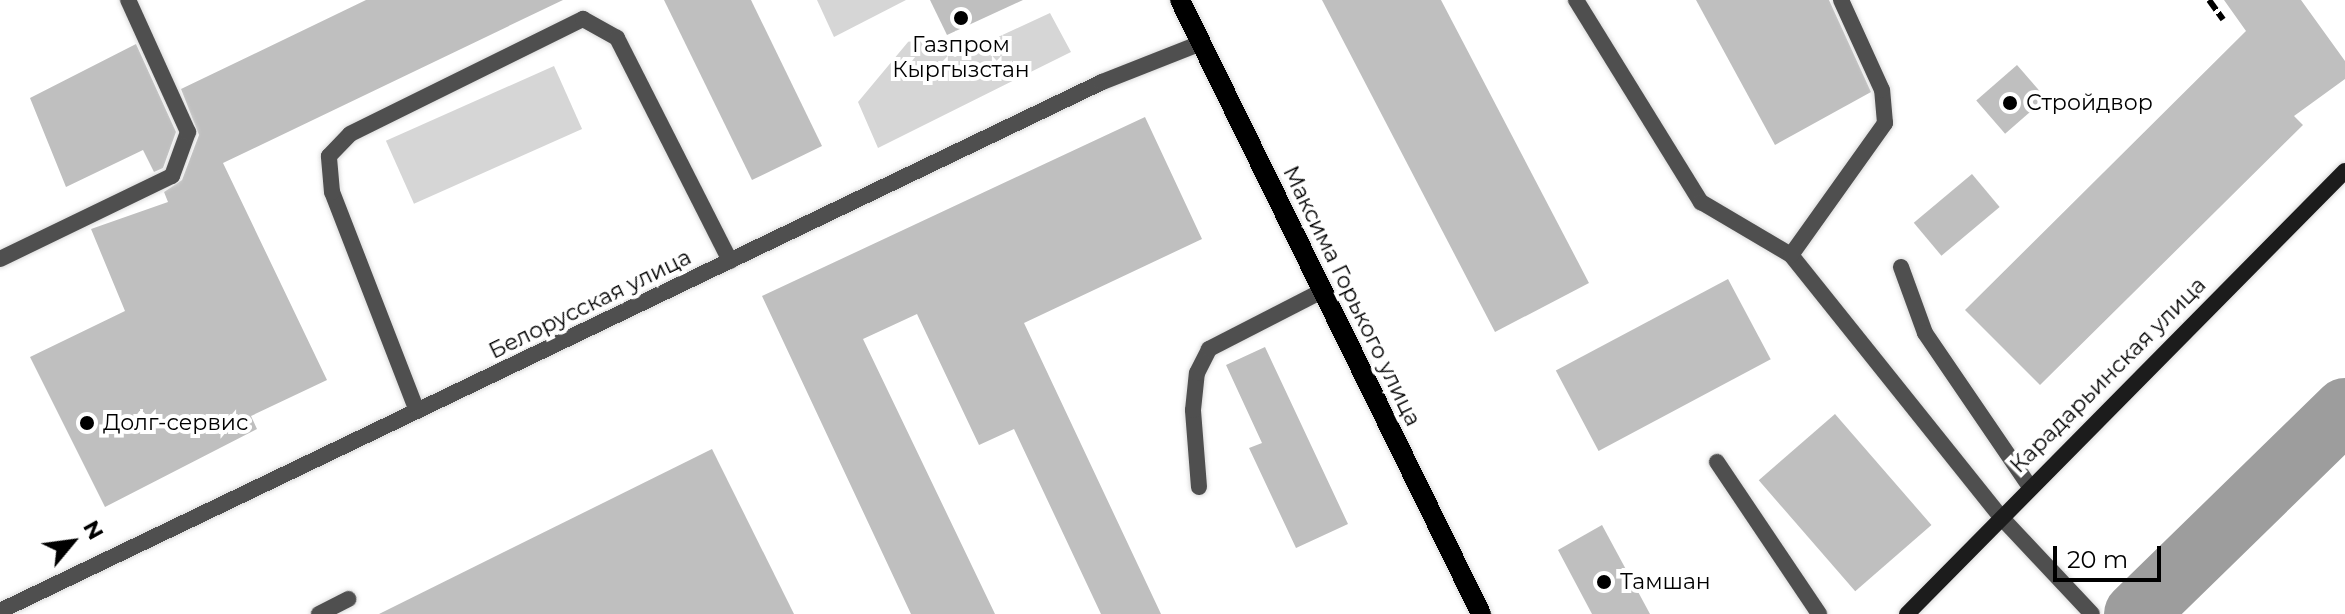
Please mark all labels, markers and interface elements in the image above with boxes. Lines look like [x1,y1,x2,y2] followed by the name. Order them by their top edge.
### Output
[952,9,970,27] marker: Газпром Кыргызстан
[892,31,1030,82] place label: Газпром Кыргызстан
[2026,90,2153,116] place label: Стройдвор
[2001,94,2019,112] marker: Стройдвор
[1277,162,1427,430] street label: Максима Горького улица
[485,244,695,364] street label: Белорусская улица
[2005,272,2211,478] street label: Карадарьинская улица
[103,410,248,436] place label: Долг-сервис
[78,414,96,432] marker: Долг-сервис
[32,502,112,582] north arrow
[77,516,110,544] text: N
[2057,530,2165,580] scale bar
[2067,545,2128,574] text: 20 m
[1620,569,1711,595] place label: Тамшан
[1595,573,1613,591] marker: Тамшан

